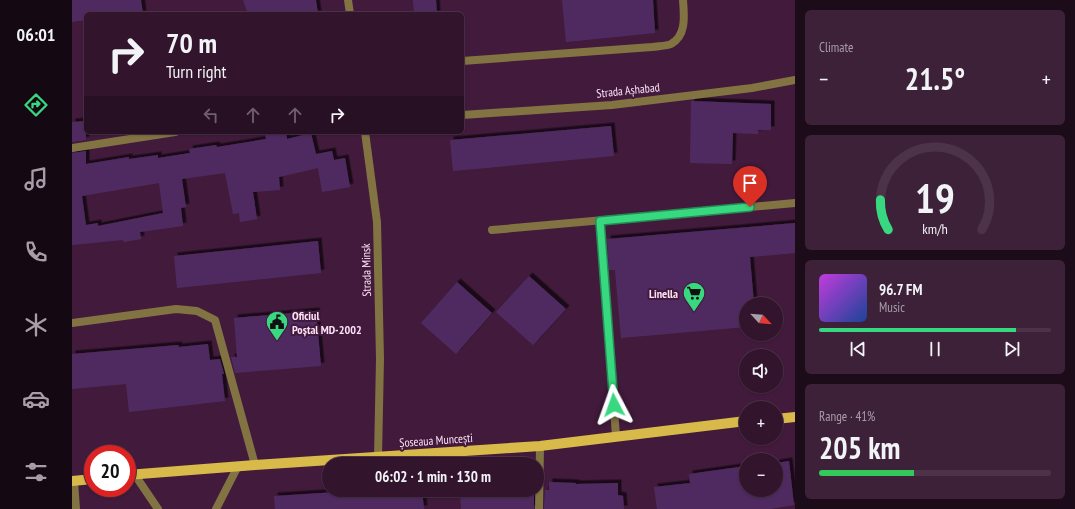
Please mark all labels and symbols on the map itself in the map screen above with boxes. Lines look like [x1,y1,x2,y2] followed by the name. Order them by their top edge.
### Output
[596,79,660,101] street label: Strada Așhabad
[733,166,767,207] pin
[358,243,374,297] street label: Strada Minsk
[681,280,707,313] supermarket icon: Linella
[649,286,678,301] place label: Linella
[739,297,783,341] north arrow
[292,308,362,337] place label: Oficiul Poștal MD-2002
[264,309,290,342] public building icon: Oficiul Poștal MD-2002
[593,384,635,426] position arrow
[399,430,473,450] street label: Șoseaua Muncești
[84,445,136,497] speed limit sign: 20

